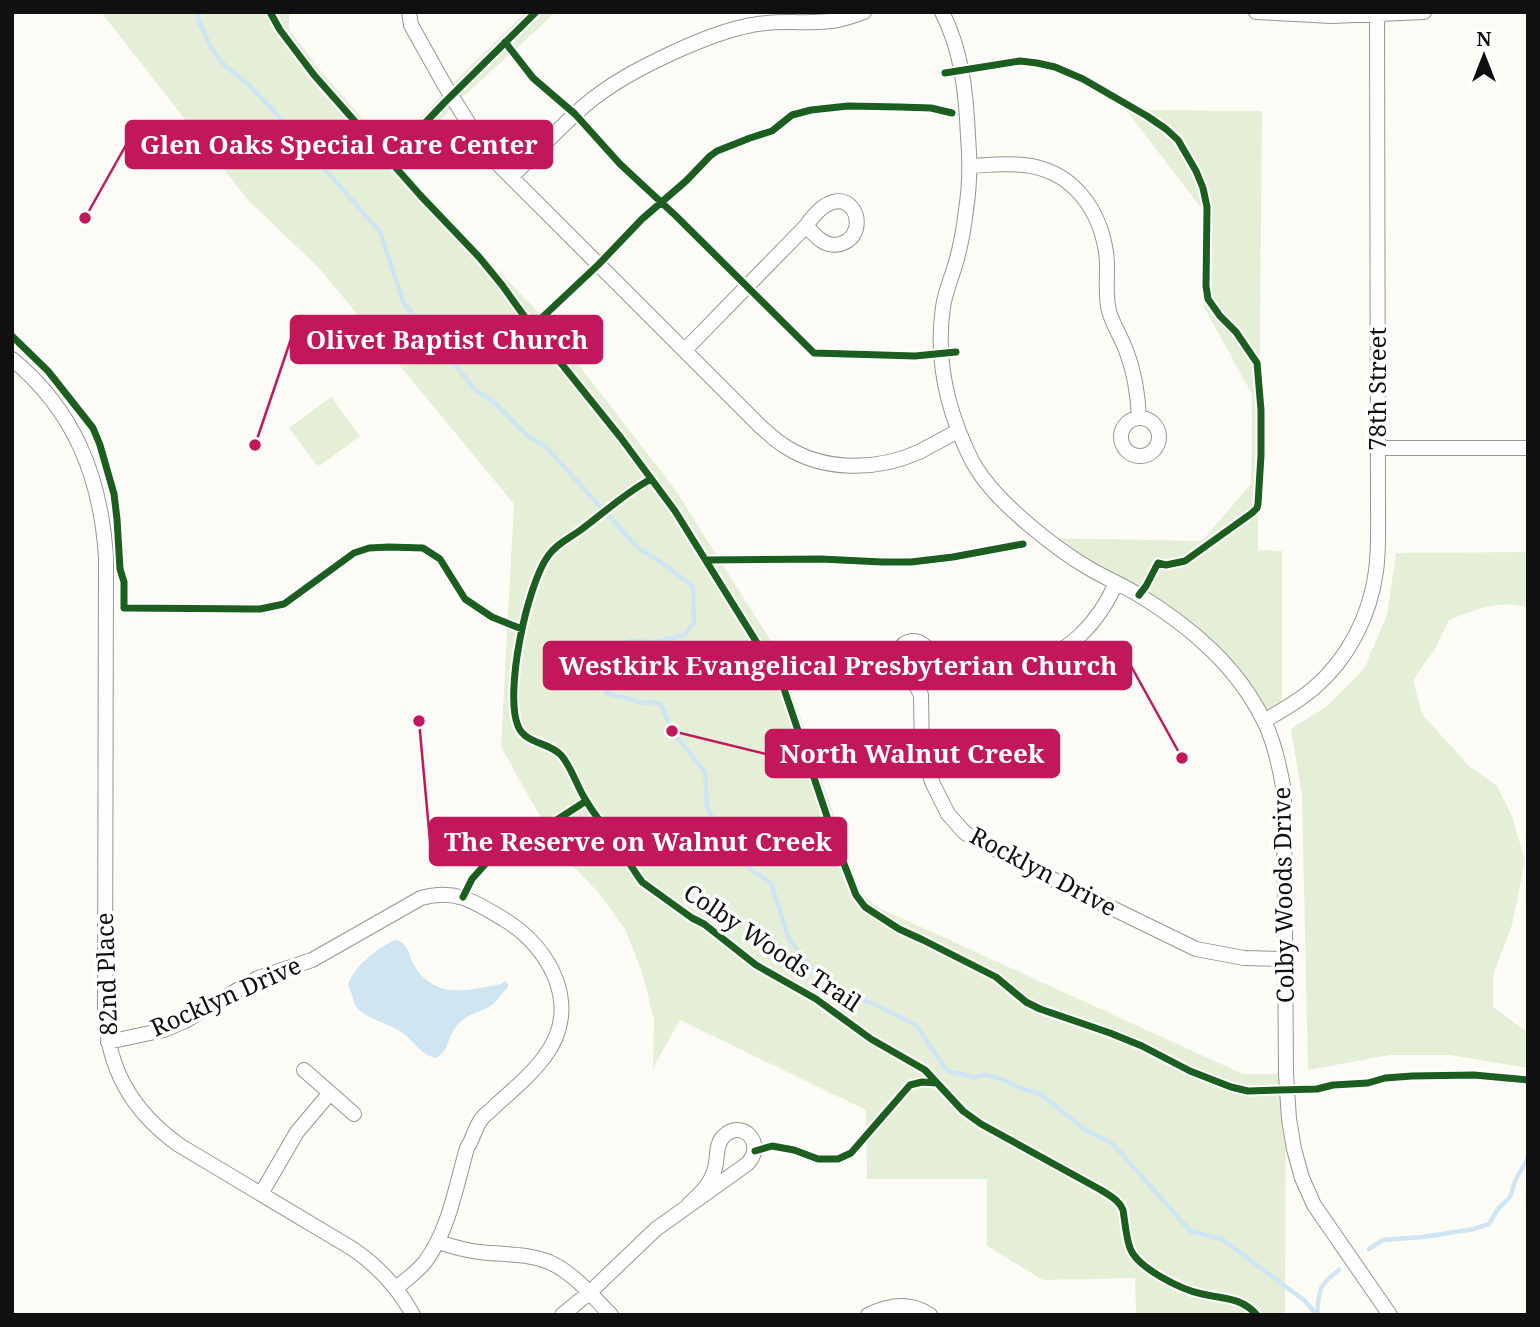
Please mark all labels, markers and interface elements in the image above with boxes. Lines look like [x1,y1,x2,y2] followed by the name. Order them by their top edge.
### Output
[1449,21,1519,91] north arrow
[1477,26,1492,52] text: N
[126,121,552,168] callout: Glen Oaks Special Care Center
[140,126,538,162] text: Glen Oaks Special Care Center
[291,316,602,363] callout: Olivet Baptist Church
[306,321,588,357] text: Olivet Baptist Church
[1360,327,1393,451] street label: 78th Street
[544,642,1131,689] callout: Westkirk Evangelical Presbyterian Church
[559,647,1117,683] text: Westkirk Evangelical Presbyterian Church
[766,730,1059,777] callout: North Walnut Creek
[780,735,1045,771] text: North Walnut Creek
[1264,787,1301,1004] street label: Colby Woods Drive
[430,818,846,865] callout: The Reserve on Walnut Creek
[965,818,1123,923] street label: Rocklyn Drive
[444,823,832,859] text: The Reserve on Walnut Creek
[678,875,869,1019] street label: Colby Woods Trail
[87,912,124,1036] street label: 82nd Place
[145,948,306,1044] street label: Rocklyn Drive

